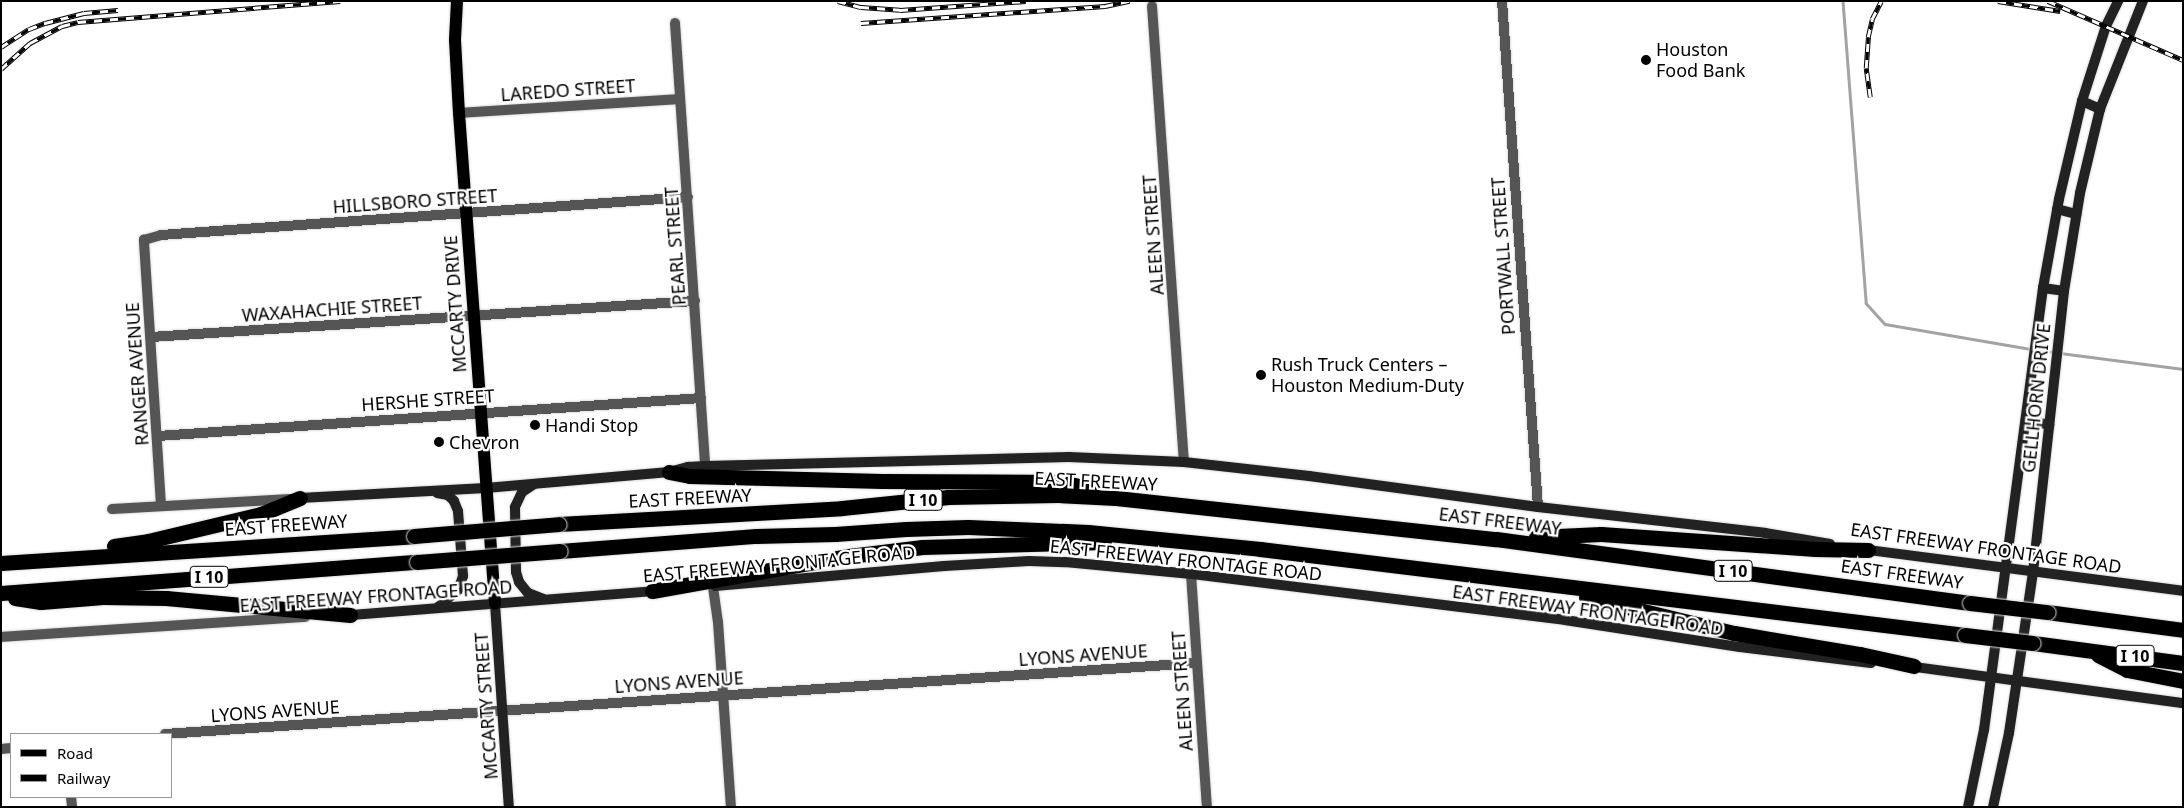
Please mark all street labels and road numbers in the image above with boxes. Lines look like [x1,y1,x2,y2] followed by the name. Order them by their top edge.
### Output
[500,75,636,105] street label: LAREDO STREET
[1138,174,1168,296] street label: ALEEN STREET
[1487,176,1519,336] street label: PORTWALL STREET
[332,184,498,218] street label: HILLSBORO STREET
[660,186,690,306] street label: PEARL STREET
[439,235,471,373] street label: MCCARTY DRIVE
[241,292,423,326] street label: WAXAHACHIE STREET
[121,302,153,446] street label: RANGER AVENUE
[2017,322,2055,474] street label: GELLHORN DRIVE
[361,385,495,415] street label: HERSHE STREET
[1034,467,1158,495] street label: EAST FREEWAY
[628,484,752,512] street label: EAST FREEWAY
[903,486,943,514] road number: I 10
[1438,503,1562,539] street label: EAST FREEWAY
[224,510,348,540] street label: EAST FREEWAY
[1849,518,2123,578] street label: EAST FREEWAY FRONTAGE ROAD
[1049,535,1323,585] street label: EAST FREEWAY FRONTAGE ROAD
[642,541,916,587] street label: EAST FREEWAY FRONTAGE ROAD
[1839,555,1965,593] street label: EAST FREEWAY
[1713,558,1753,584] road number: I 10
[189,564,229,590] road number: I 10
[239,576,513,616] street label: EAST FREEWAY FRONTAGE ROAD
[1451,580,1725,640] street label: EAST FREEWAY FRONTAGE ROAD
[1167,630,1197,752] street label: ALEEN STREET
[470,632,502,780] street label: MCCARTY STREET
[1018,640,1148,670] street label: LYONS AVENUE
[2115,642,2155,669] road number: I 10
[614,667,744,697] street label: LYONS AVENUE
[210,696,340,726] street label: LYONS AVENUE

